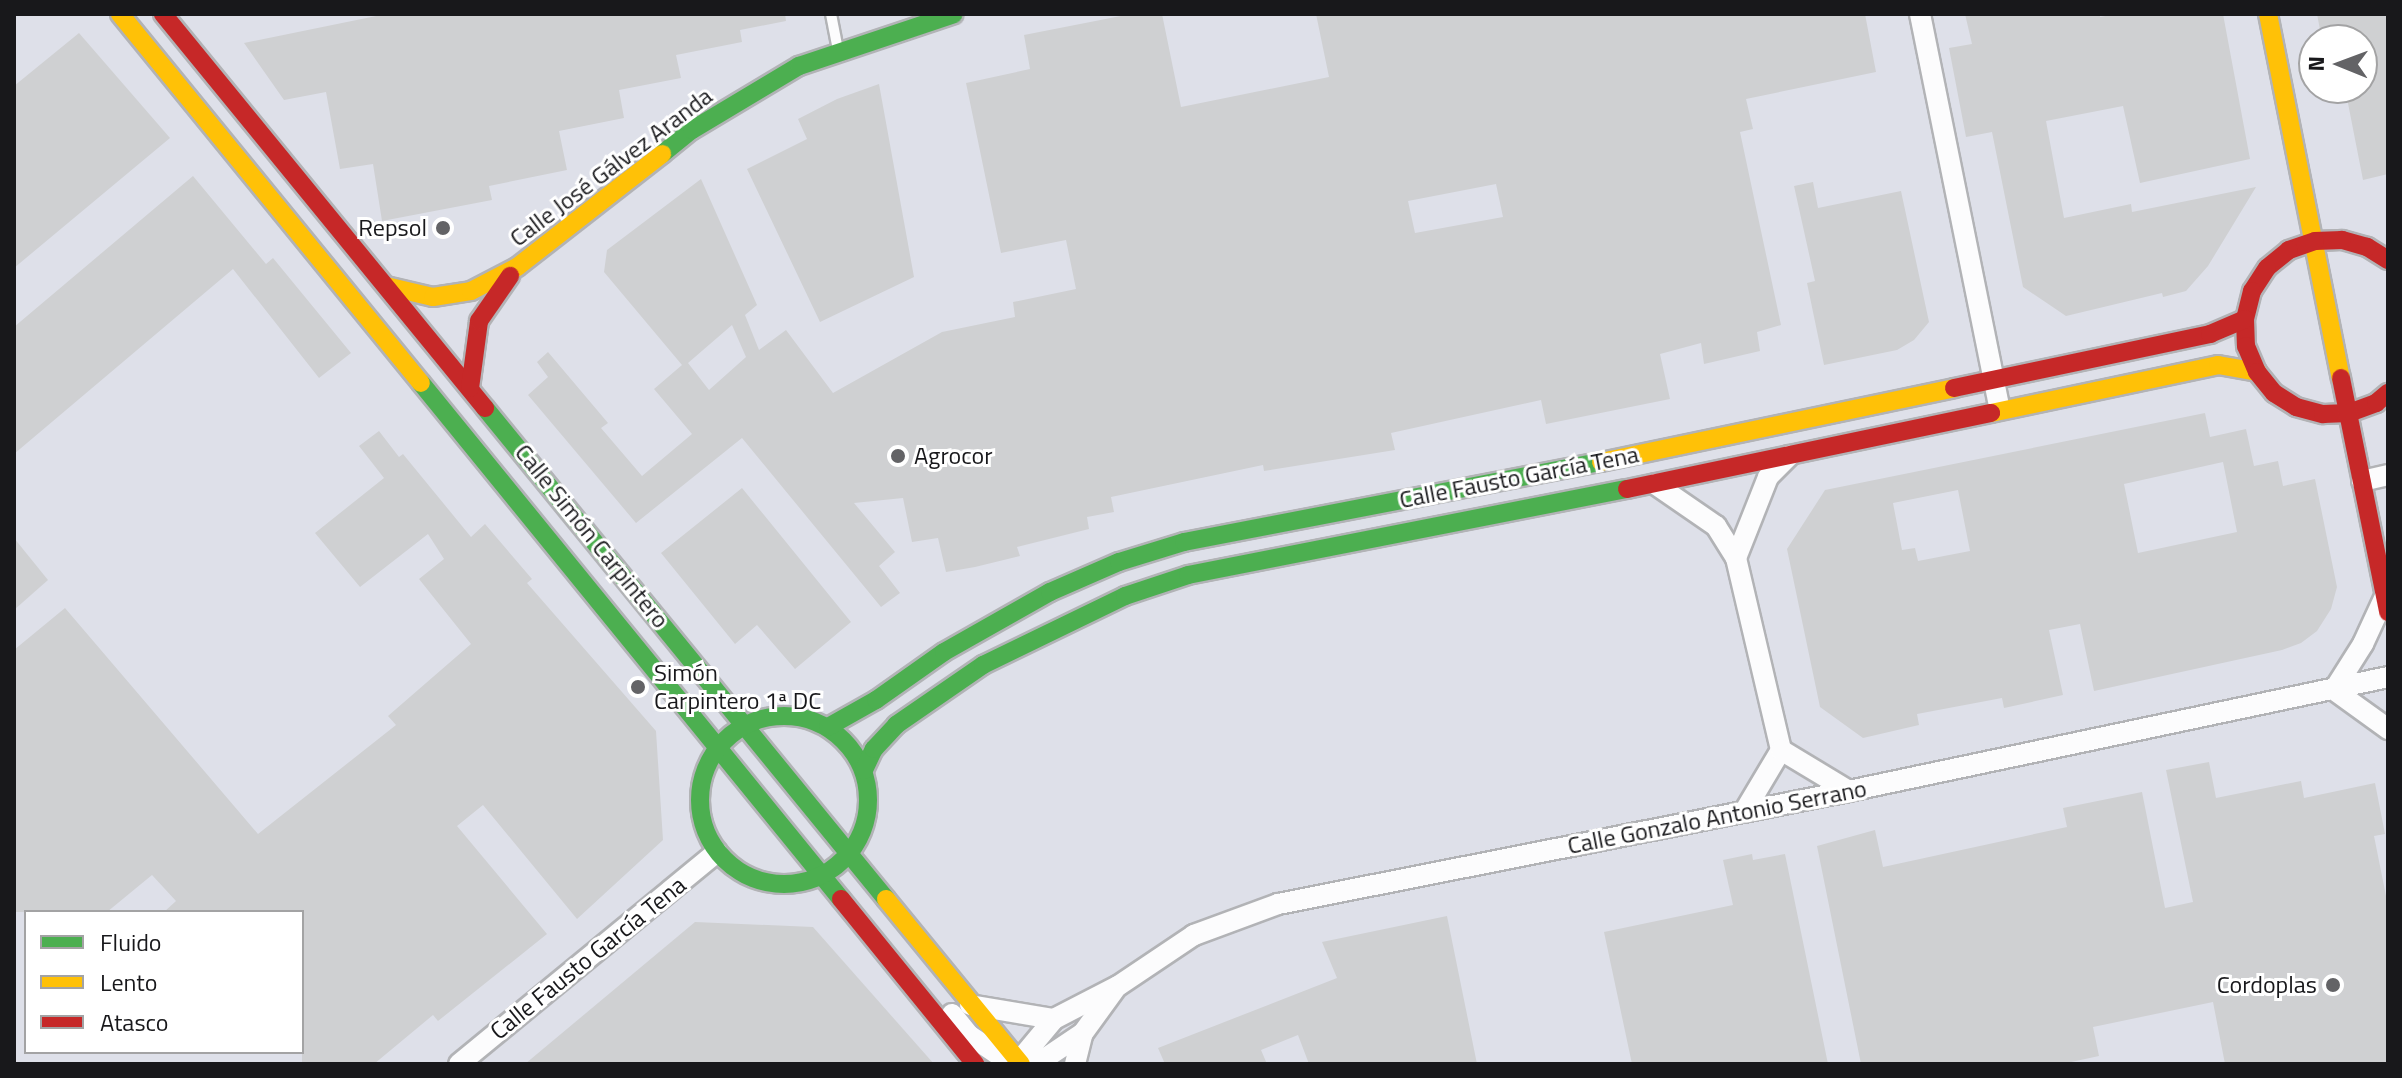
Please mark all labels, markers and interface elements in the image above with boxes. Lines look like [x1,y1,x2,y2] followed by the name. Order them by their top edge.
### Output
[2298,24,2378,104] north arrow
[2299,56,2333,72] text: N
[504,82,718,252] street label: Calle José Gálvez Aranda
[358,214,427,242] place label: Repsol
[434,219,452,237] marker: Repsol
[509,438,675,634] street label: Calle Simón Carpintero
[1397,440,1641,514] street label: Calle Fausto García Tena
[914,442,992,470] place label: Agrocor
[889,447,907,465] marker: Agrocor
[654,659,821,715] place label: Simón Carpintero 1ª DC
[629,678,647,696] marker: Simón Carpintero 1ª DC
[1565,774,1869,860] street label: Calle Gonzalo Antonio Serrano
[484,870,692,1046] street label: Calle Fausto García Tena
[24,910,304,1054] legend
[100,924,162,960] text: Fluido
[100,964,157,1000] text: Lento
[2217,971,2317,999] place label: Cordoplas
[2324,976,2342,994] marker: Cordoplas
[100,1004,169,1040] text: Atasco

